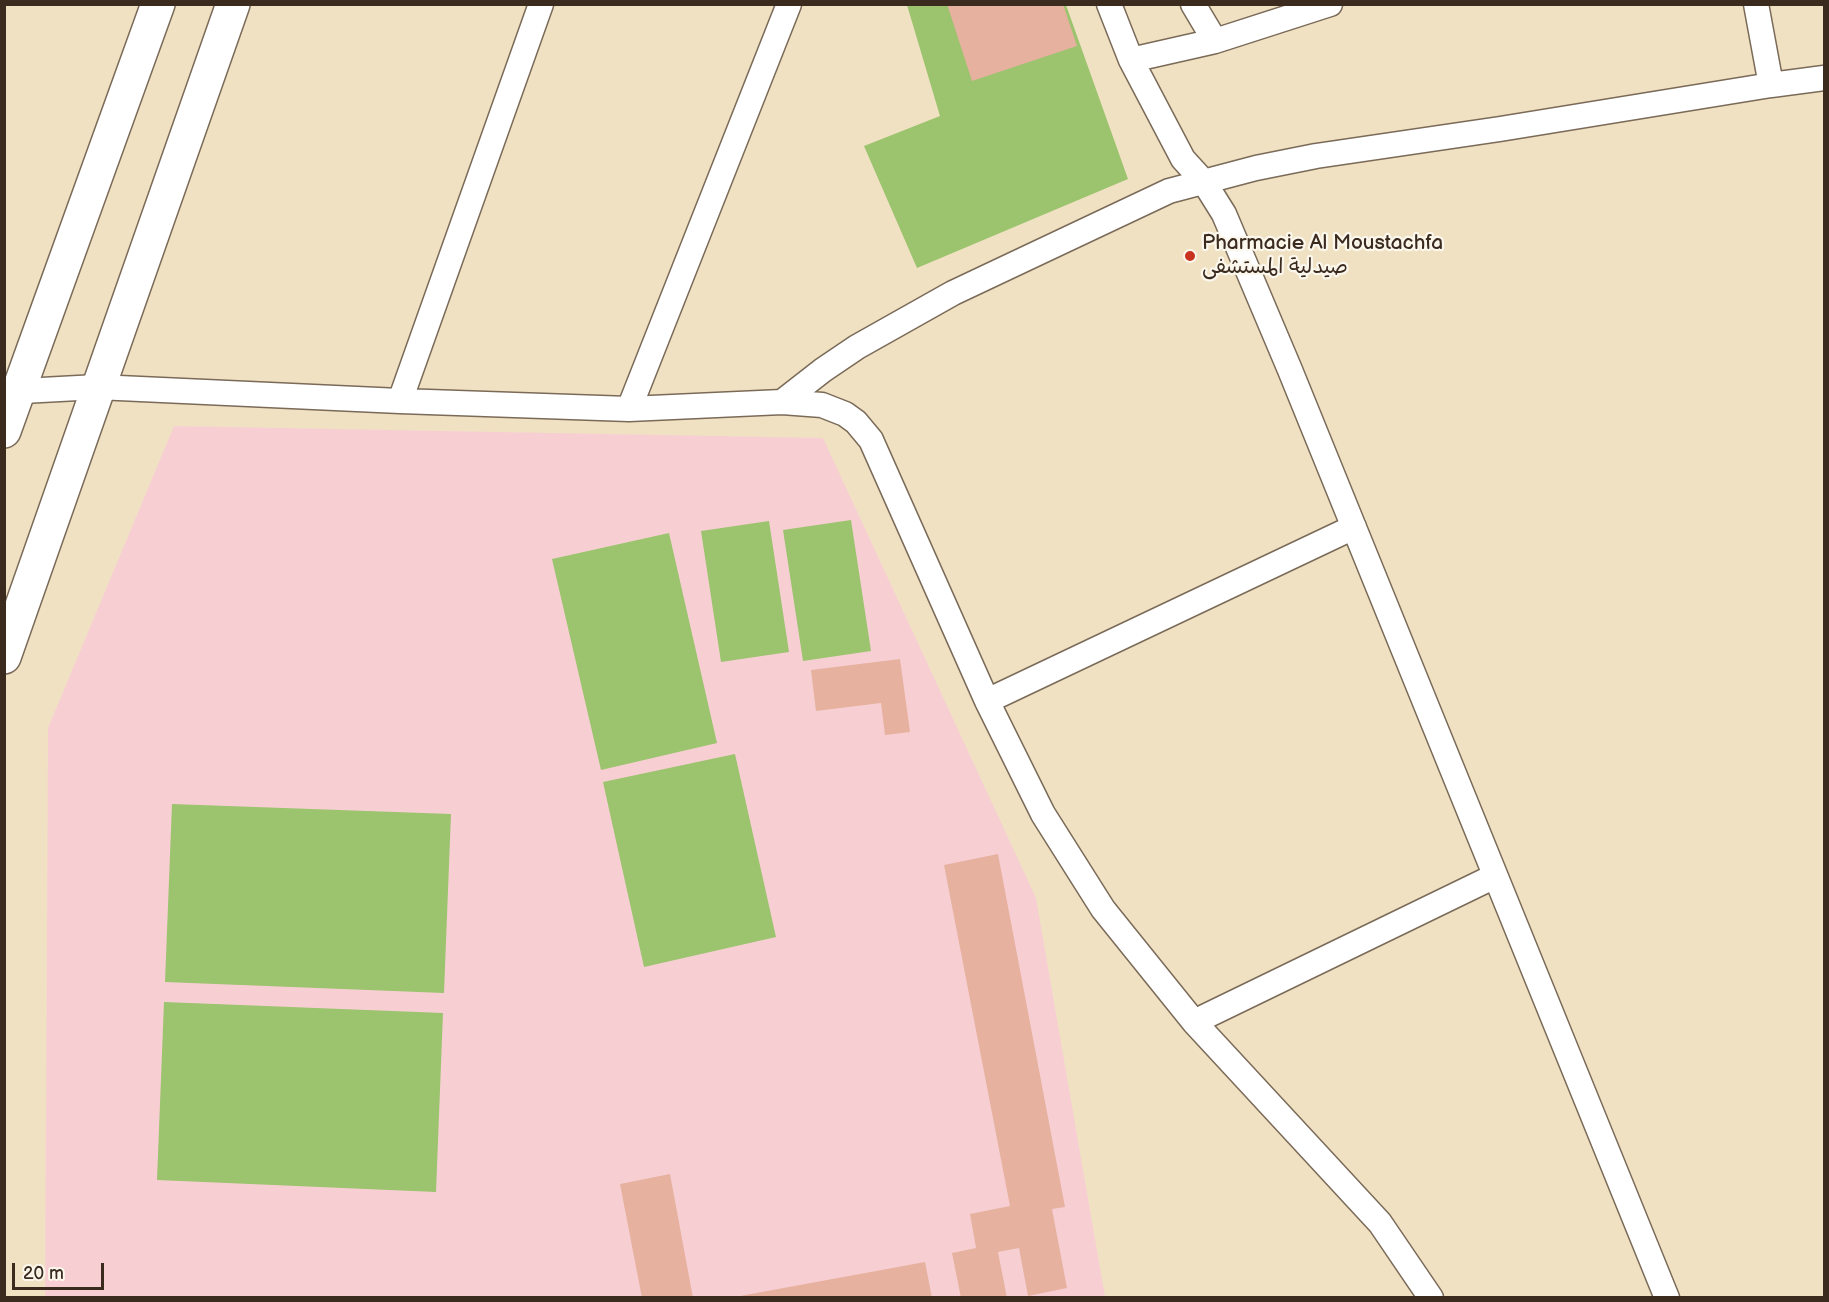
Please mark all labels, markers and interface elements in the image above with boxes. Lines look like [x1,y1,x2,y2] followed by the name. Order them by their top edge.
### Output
[1202,231,1443,281] place label: Pharmacie Al Moustachfa صيدلية المستشفى
[1183,249,1197,263] marker: Pharmacie Al Moustachfa صيدلية المستشفى
[15,1251,106,1289] scale bar
[23,1263,64,1284] text: 20 m

